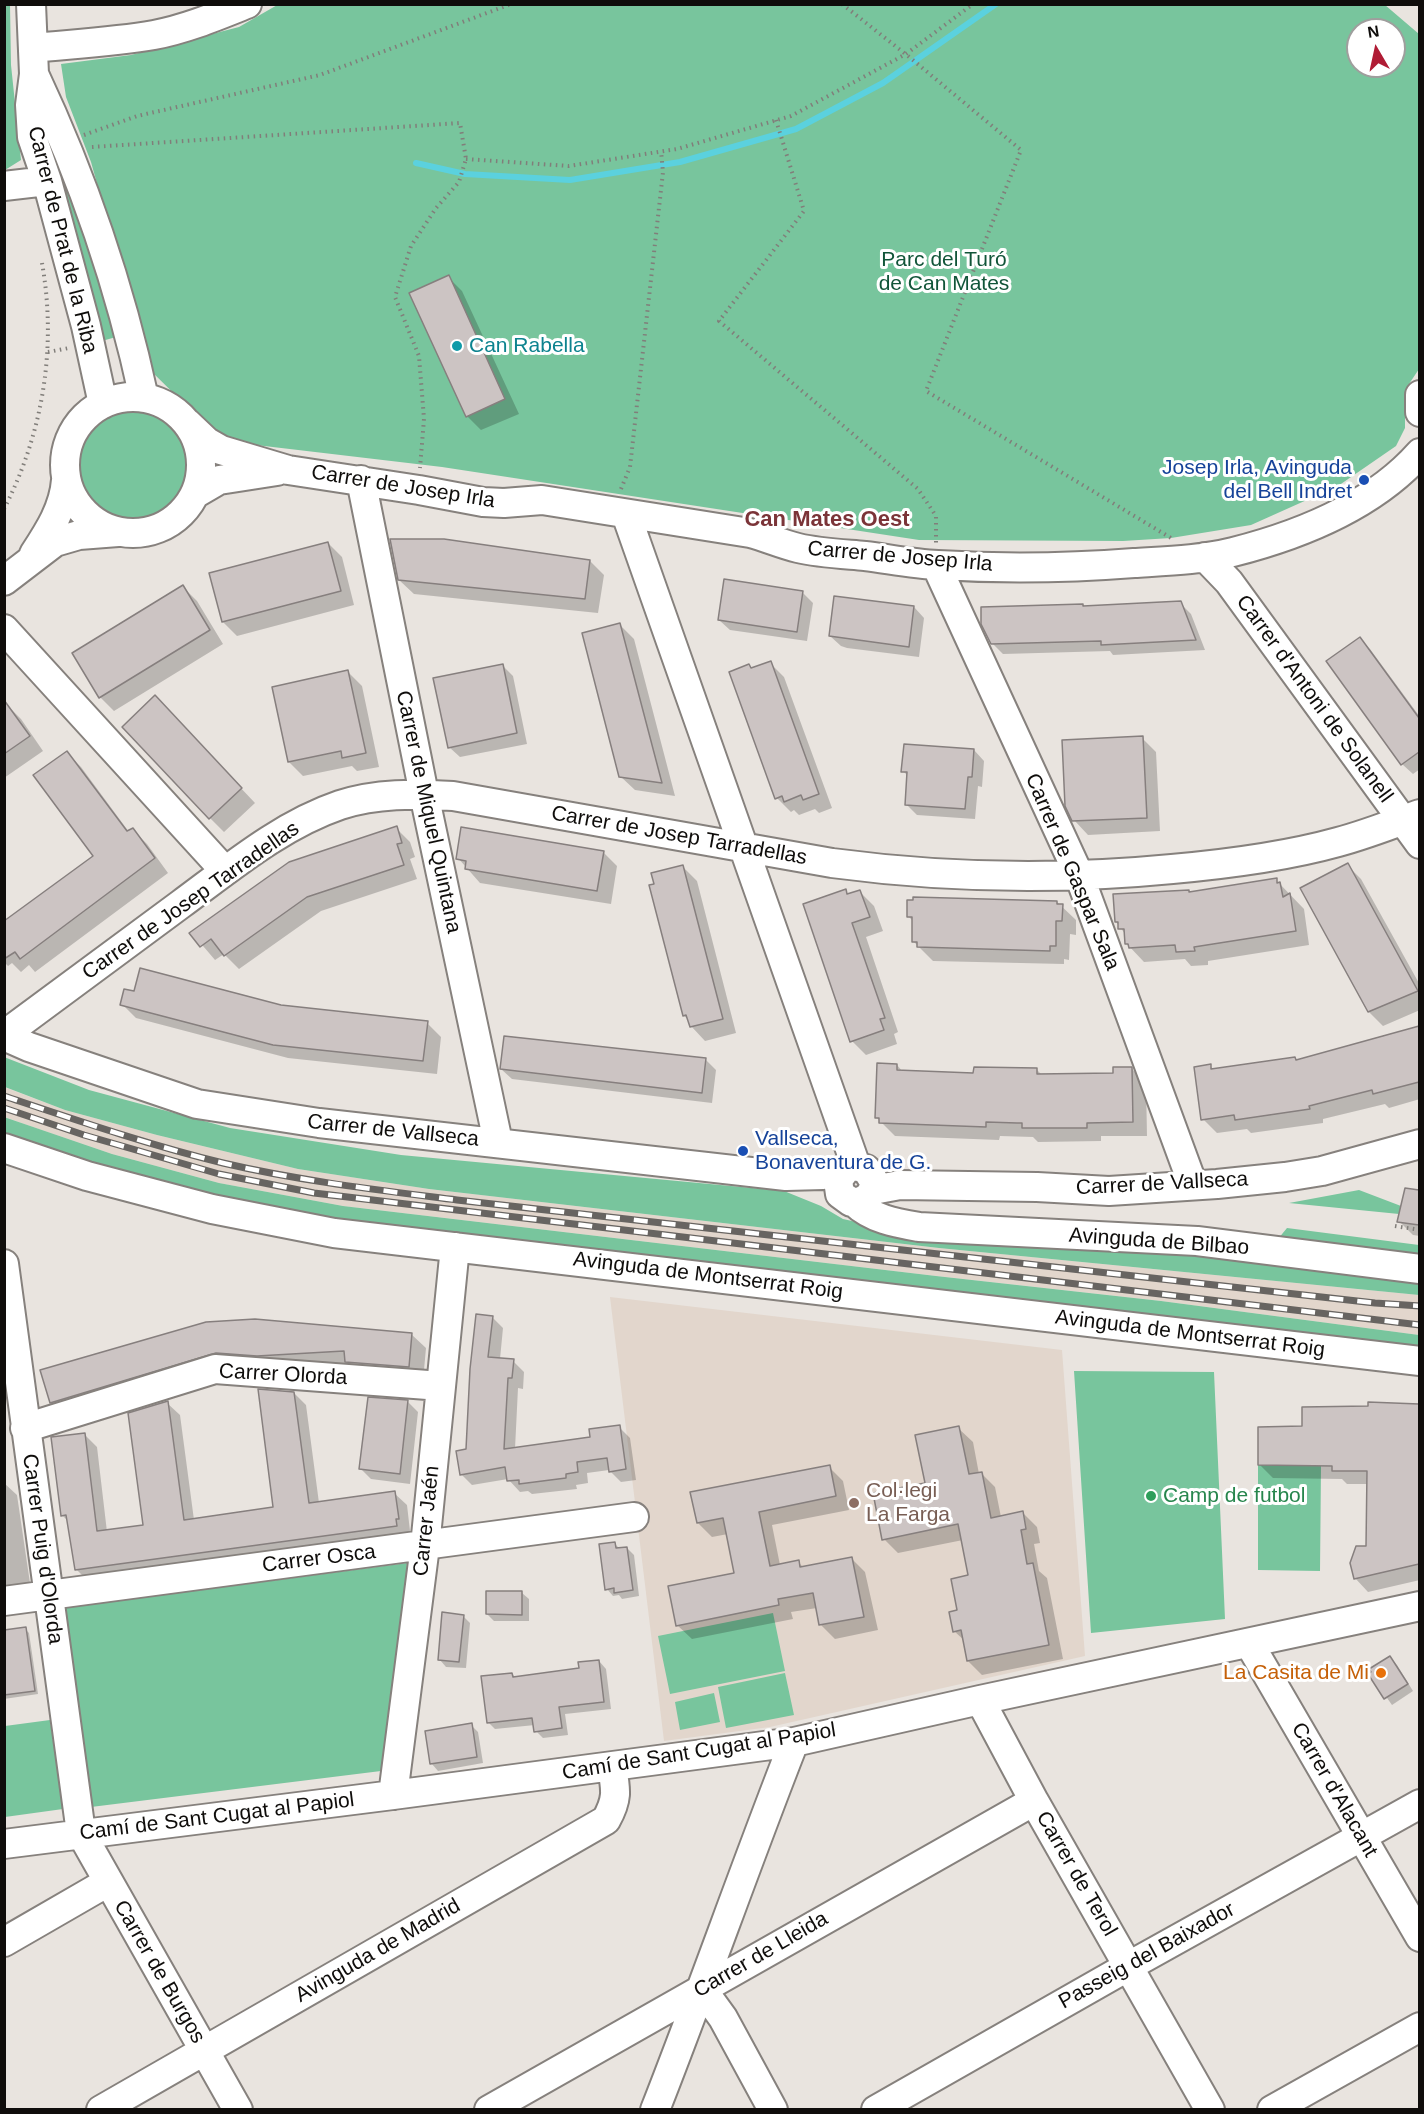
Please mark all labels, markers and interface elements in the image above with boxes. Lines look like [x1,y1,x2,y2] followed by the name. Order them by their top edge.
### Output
[1346,18,1406,78] north arrow
[1366,22,1380,41] text: N
[22,124,102,356] street label: Carrer de Prat de la Riba
[879,247,1009,297] park label: Parc del Turó de Can Mates
[469,333,585,359] place label: Can Rabella
[450,339,464,353] marker: Can Rabella
[1162,455,1352,505] place label: Josep Irla, Avinguda del Bell Indret
[309,460,497,514] street label: Carrer de Josep Irla
[1357,473,1371,487] marker: Josep Irla, Avinguda del Bell Indret
[744,507,910,533] district label: Can Mates Oest
[806,536,994,578] street label: Carrer de Josep Irla
[1230,590,1398,808] street label: Carrer d'Antoni de Solanell
[390,688,466,936] street label: Carrer de Miquel Quintana
[1019,770,1125,974] street label: Carrer de Gaspar Sala
[549,801,809,871] street label: Carrer de Josep Tarradellas
[78,816,304,986] street label: Carrer de Josep Tarradellas
[306,1109,480,1153] street label: Carrer de Vallseca
[755,1126,931,1176] place label: Vallseca, Bonaventura de G.
[736,1144,750,1158] marker: Vallseca, Bonaventura de G.
[1075,1167,1249,1201] street label: Carrer de Vallseca
[1068,1223,1250,1261] street label: Avinguda de Bilbao
[572,1247,844,1305] street label: Avinguda de Montserrat Roig
[1054,1305,1326,1363] street label: Avinguda de Montserrat Roig
[218,1359,348,1391] street label: Carrer Olorda
[16,1452,68,1646] street label: Carrer Puig d'Olorda
[409,1465,445,1577] street label: Carrer Jaén
[866,1478,950,1528] place label: Col·legi La Farga
[1163,1483,1305,1509] place label: Camp de futbol
[1144,1489,1158,1503] marker: Camp de futbol
[847,1496,861,1510] marker: Col·legi La Farga
[261,1540,377,1578] street label: Carrer Osca
[1223,1660,1369,1686] place label: La Casita de Mi
[1374,1666,1388,1680] marker: La Casita de Mi
[560,1718,838,1786] street label: Camí de Sant Cugat al Papiol
[1285,1718,1383,1862] street label: Carrer d'Alacant
[78,1788,356,1846] street label: Camí de Sant Cugat al Papiol
[1030,1807,1122,1941] street label: Carrer de Terol
[291,1893,465,2009] street label: Avinguda de Madrid
[108,1896,210,2048] street label: Carrer de Burgos
[1055,1897,1239,2015] street label: Passeig del Baixador
[689,1906,833,2004] street label: Carrer de Lleida

